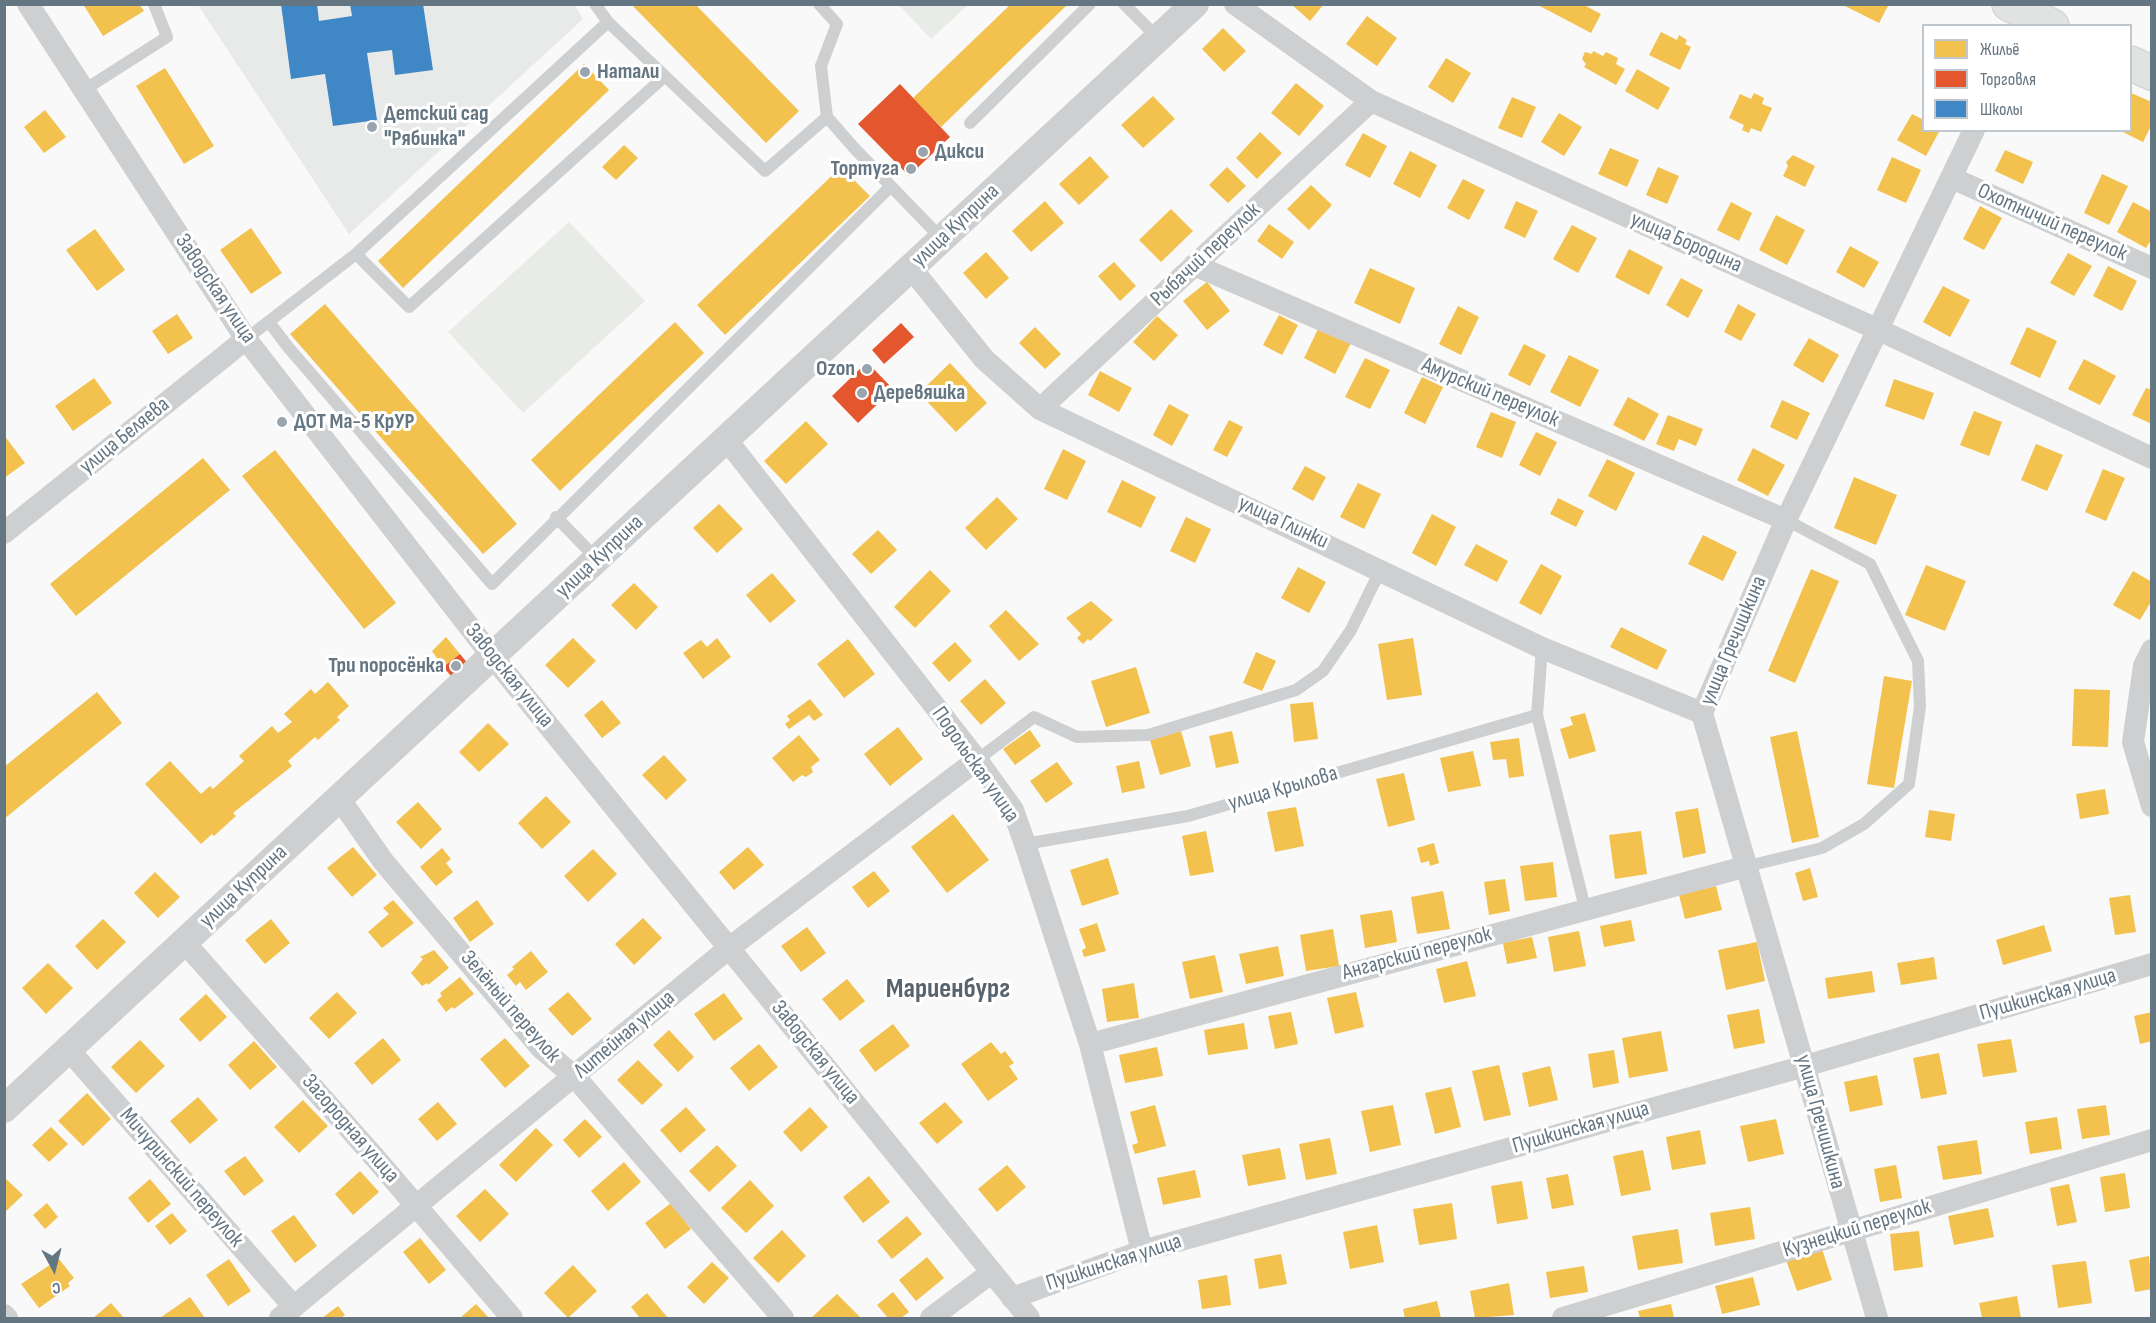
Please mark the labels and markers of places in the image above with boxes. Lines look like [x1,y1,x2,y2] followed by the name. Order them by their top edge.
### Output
[597,59,659,85] place label: Натали
[578,65,592,79] marker: Натали
[384,101,488,152] place label: Детский сад "Рябинка"
[365,120,379,134] marker: Детский сад "Рябинка"
[935,139,984,165] place label: Дикси
[916,145,930,159] marker: Дикси
[831,156,899,182] place label: Тортуга
[904,162,918,176] marker: Тортуга
[816,356,855,382] place label: Ozon
[860,362,874,376] marker: Ozon
[874,380,965,406] place label: Деревяшка
[855,386,869,400] marker: Деревяшка
[294,409,415,435] place label: ДОТ Ма-5 КрУР
[275,415,289,429] marker: ДОТ Ма-5 КрУР
[328,653,444,679] place label: Три поросёнка
[449,659,463,673] marker: Три поросёнка

